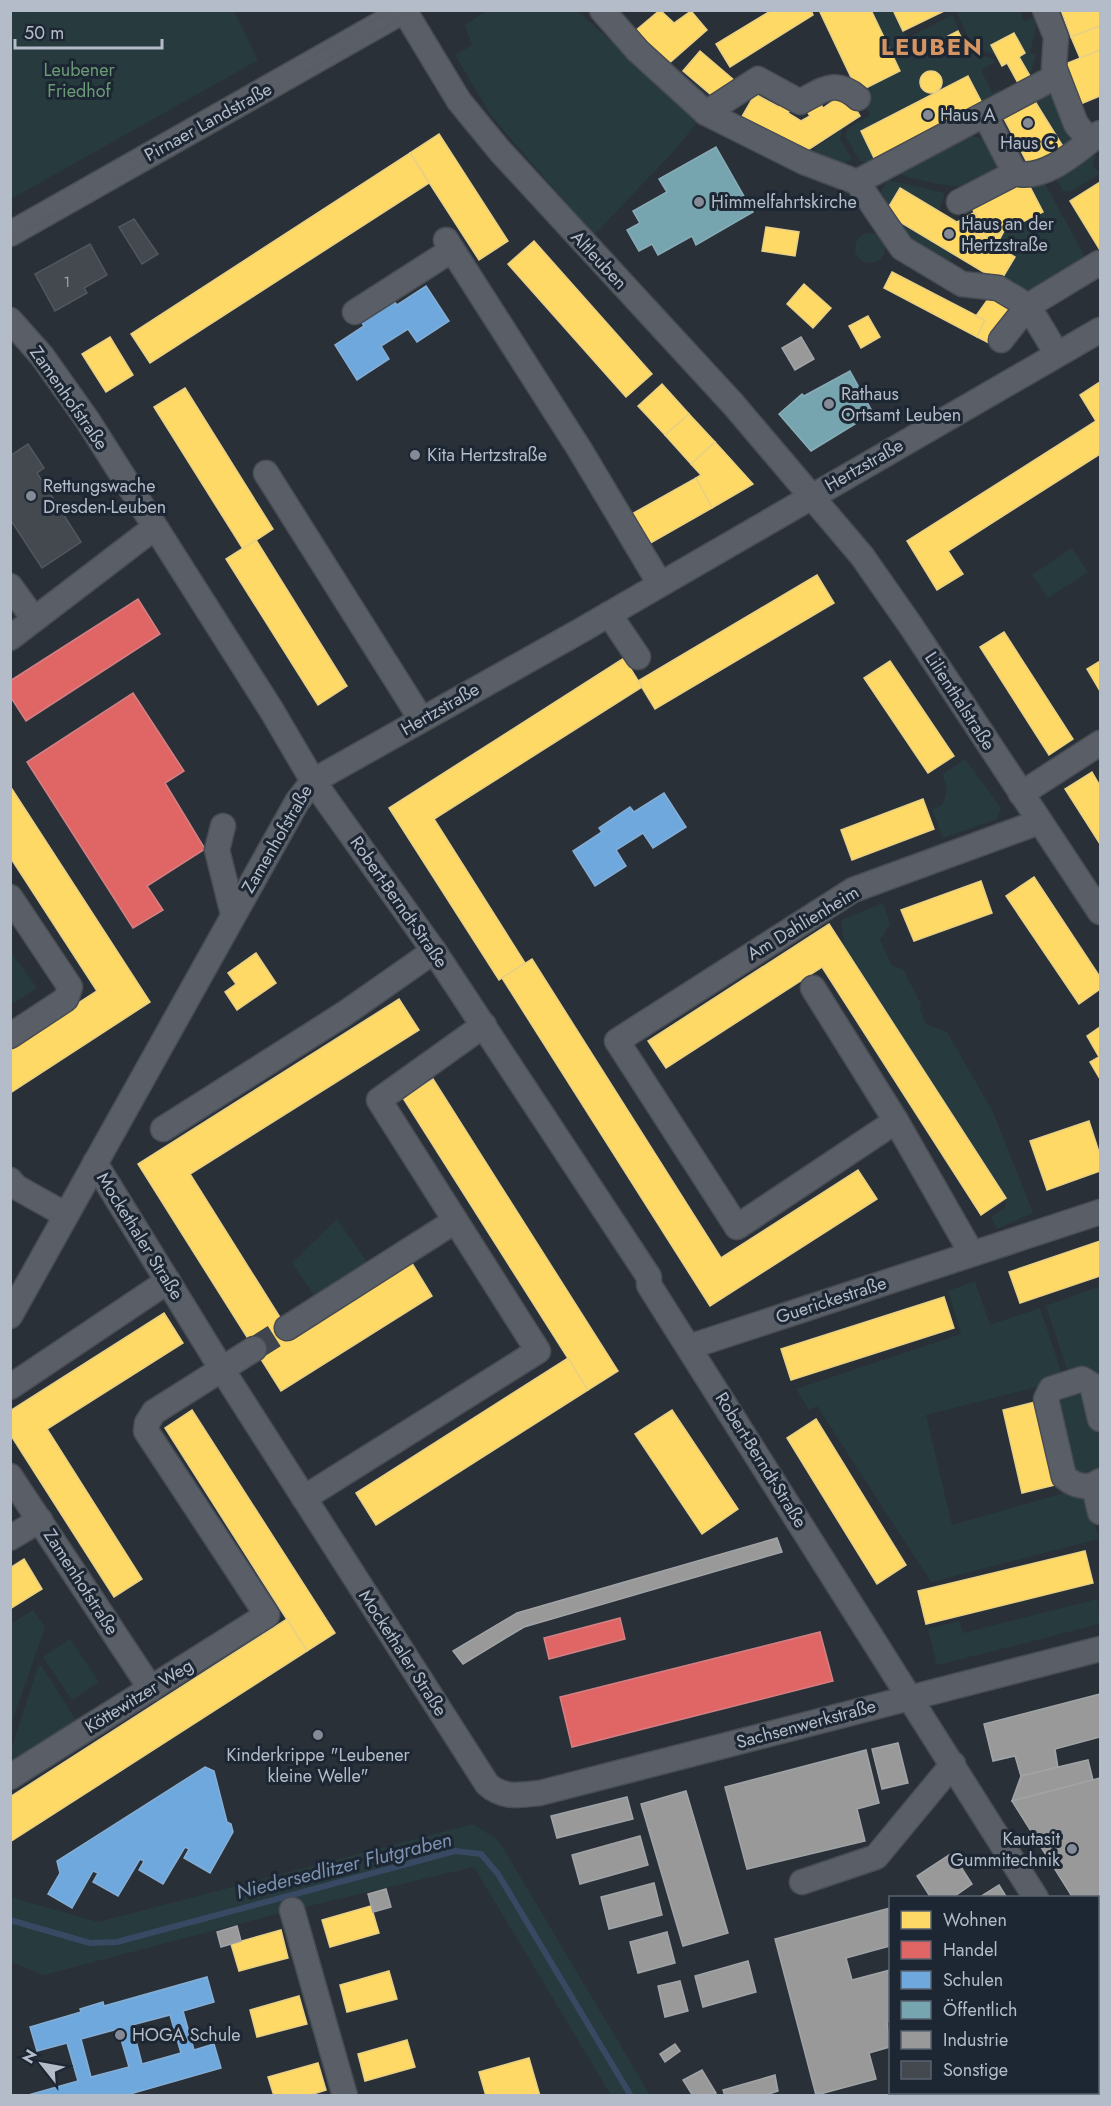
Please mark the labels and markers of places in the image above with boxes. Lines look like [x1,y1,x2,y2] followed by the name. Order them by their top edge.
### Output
[940,102,996,128] place label: Haus A
[921,108,935,122] marker: Haus A
[1021,116,1035,130] marker: Haus C
[1000,130,1056,156] place label: Haus C
[711,189,857,215] place label: Himmelfahrtskirche
[692,195,706,209] marker: Himmelfahrtskirche
[961,211,1055,258] place label: Haus an der Hertzstraße
[942,227,956,241] marker: Haus an der Hertzstraße
[841,381,961,428] place label: Rathaus Ortsamt Leuben
[822,397,836,411] marker: Rathaus Ortsamt Leuben
[427,442,547,468] place label: Kita Hertzstraße
[408,448,422,462] marker: Kita Hertzstraße
[43,473,166,520] place label: Rettungswache Dresden-Leuben
[24,489,38,503] marker: Rettungswache Dresden-Leuben
[311,1728,325,1742] marker: Kinderkrippe "Leubener kleine Welle"
[226,1742,411,1789] place label: Kinderkrippe "Leubener kleine Welle"
[950,1826,1061,1873] place label: Kautasit Gummitechnik
[1065,1842,1079,1856] marker: Kautasit Gummitechnik
[132,2022,241,2048] place label: HOGA Schule
[113,2028,127,2042] marker: HOGA Schule

